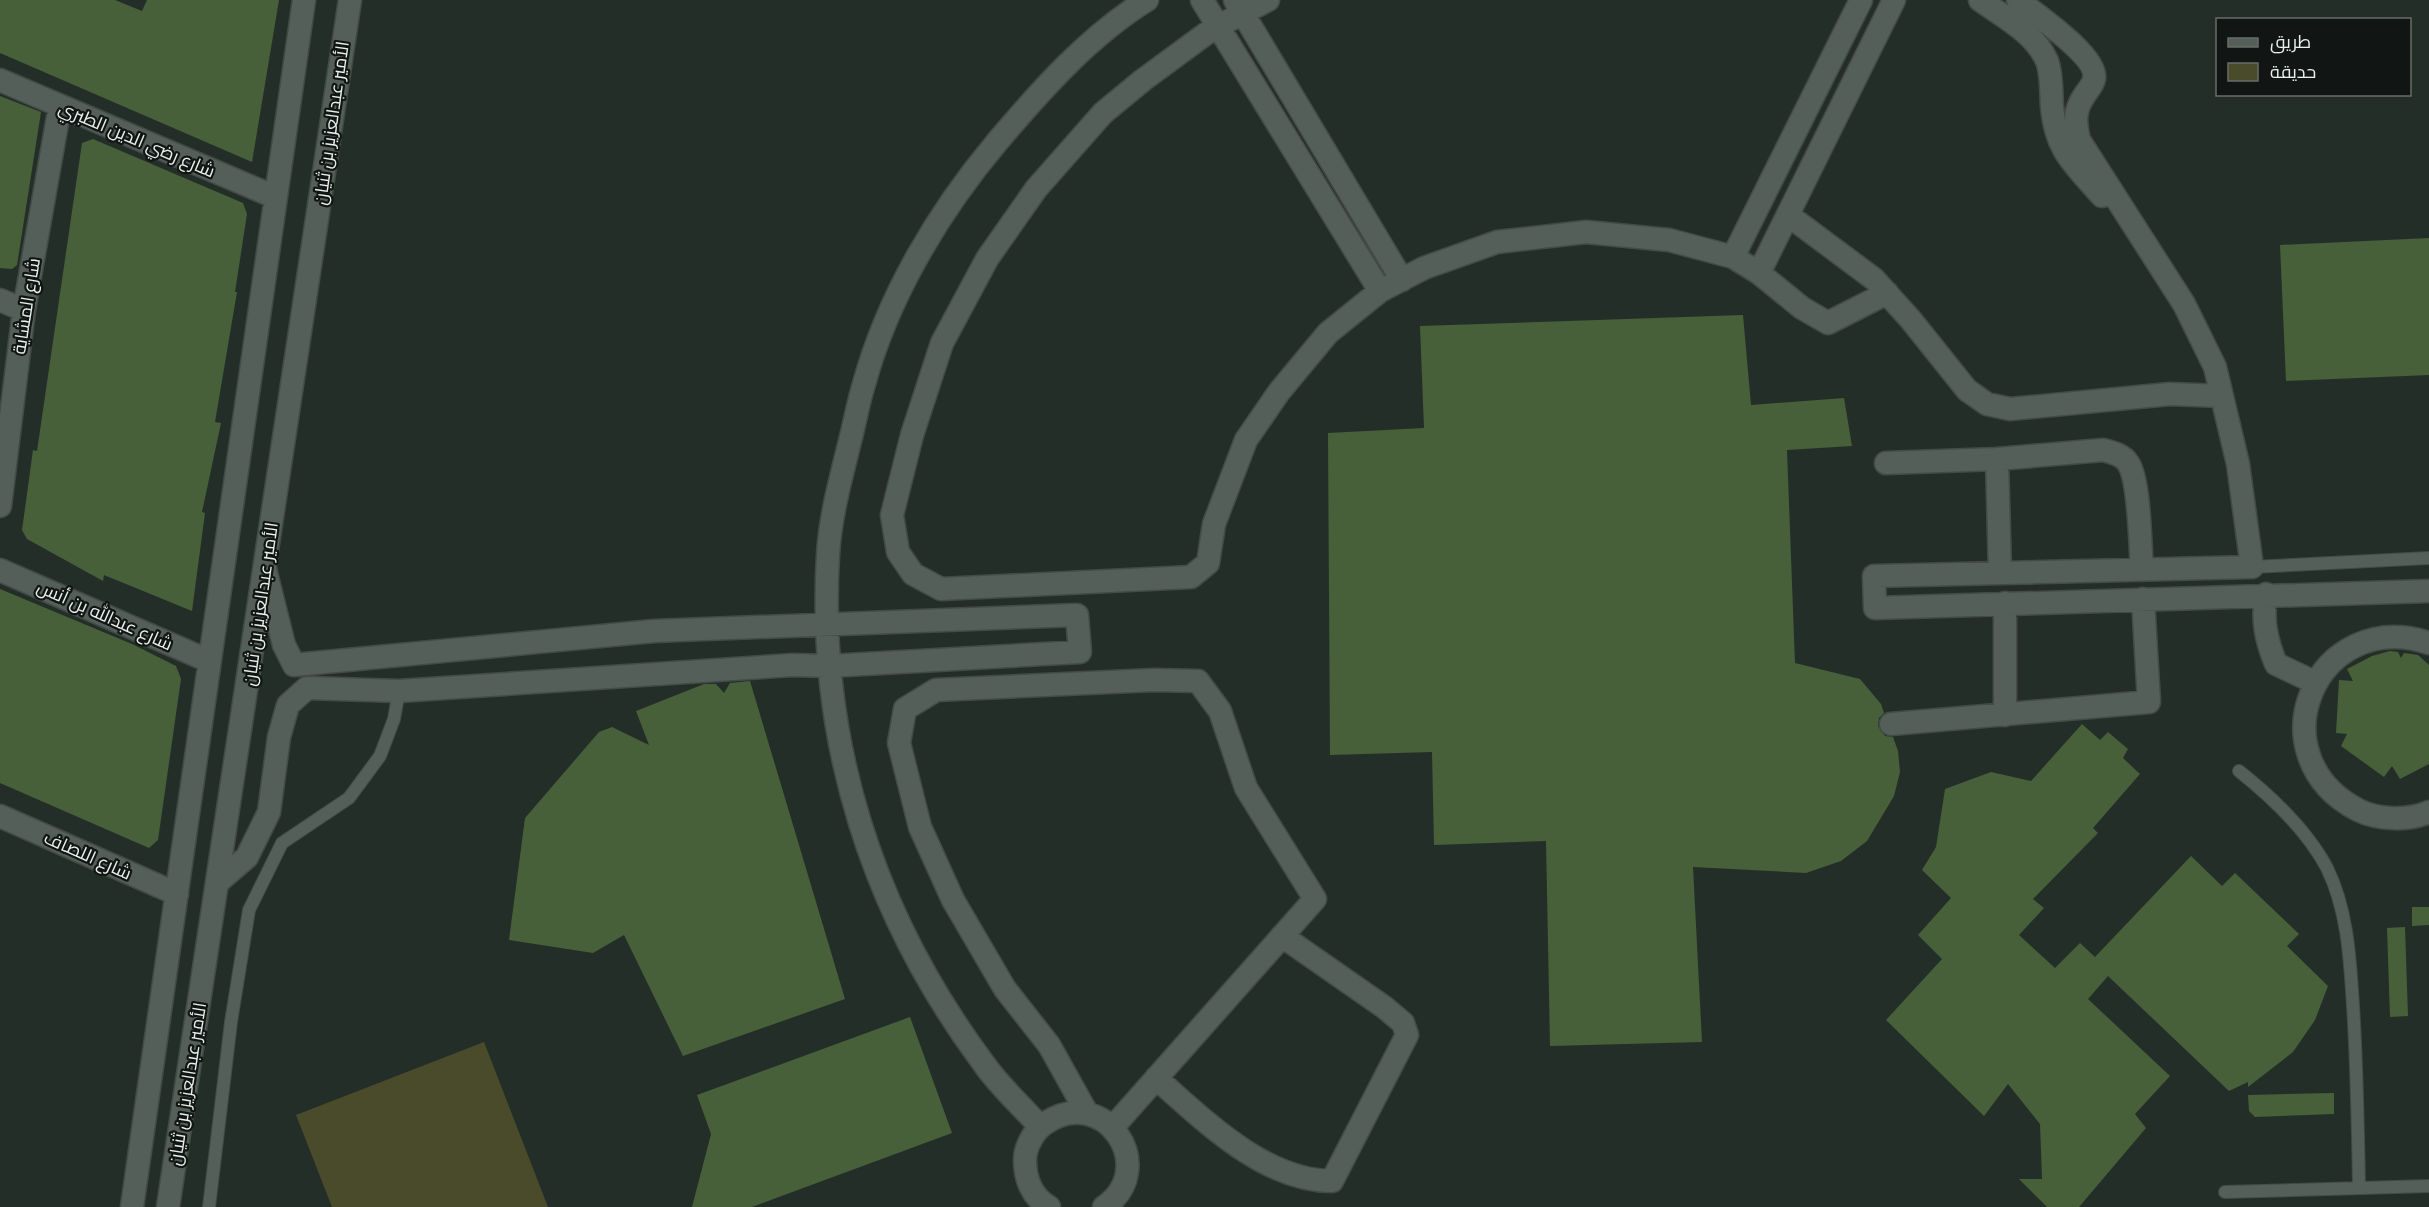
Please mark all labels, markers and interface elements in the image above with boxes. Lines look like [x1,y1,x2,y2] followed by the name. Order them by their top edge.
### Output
[2216,18,2411,96] legend
[2270,29,2311,54] text: طريق
[307,39,355,207] street label: الأمير عبدالعزيز بن ثنيان
[2270,59,2316,84] text: حديقة
[54,95,219,185] street label: شارع رضي الدين الطبري
[6,256,46,356] street label: شارع المشاية
[236,520,284,688] street label: الأمير عبدالعزيز بن ثنيان
[33,574,177,656] street label: شارع عبدالله بن أنس
[40,825,136,885] street label: شارع اللصاف
[162,1000,212,1168] street label: الأمير عبدالعزيز بن ثنيان

